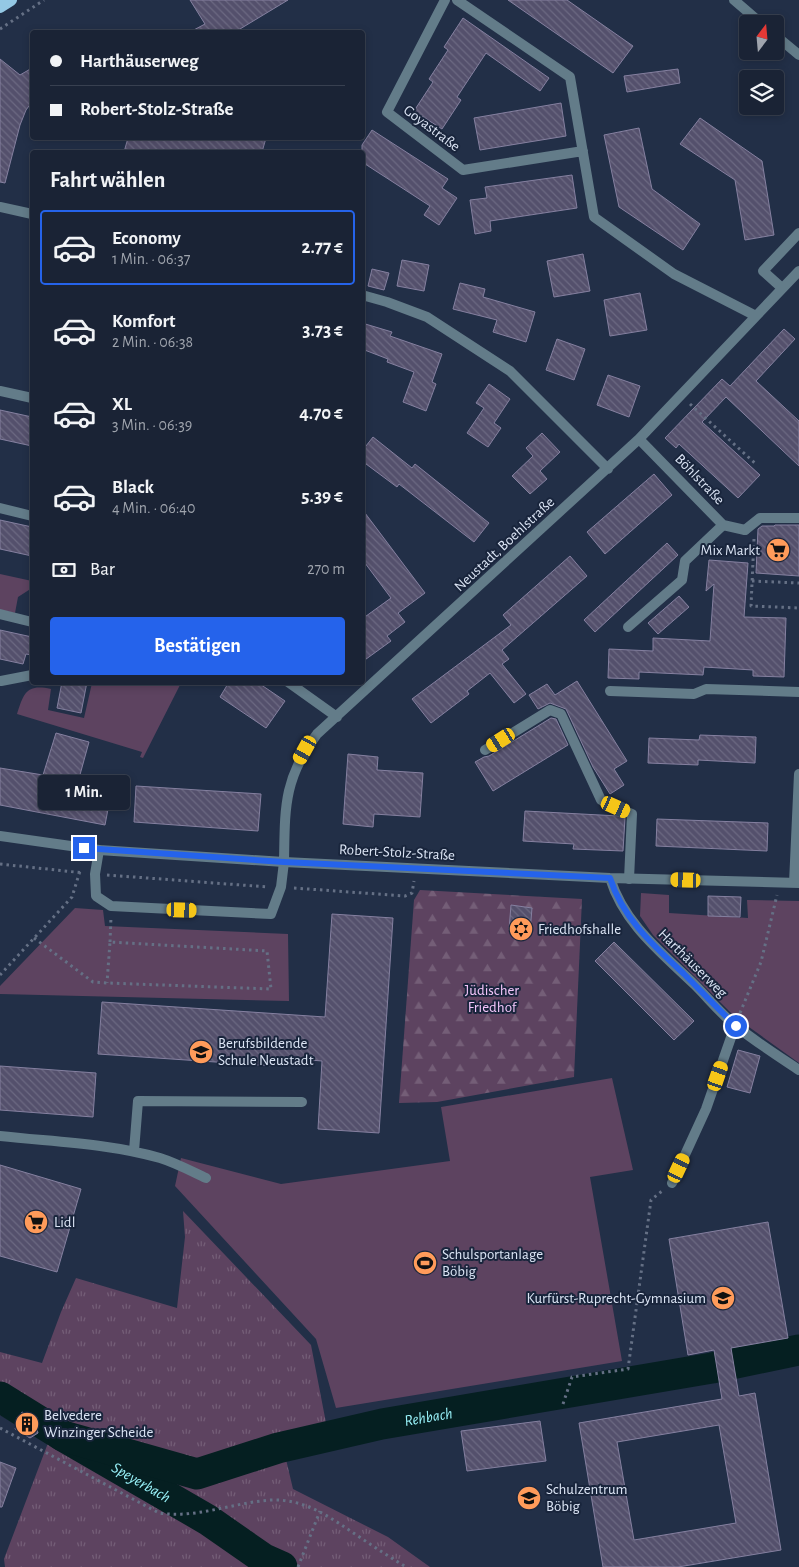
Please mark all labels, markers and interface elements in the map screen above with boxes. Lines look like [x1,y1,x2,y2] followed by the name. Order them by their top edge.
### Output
[739,15,784,60] north arrow
[739,15,784,115] map controls
[80,52,199,71] text: Harthäuserweg
[739,70,784,115] button: layers
[80,100,233,119] text: Robert-Stolz-Straße
[401,103,463,154] street label: Goyastraße
[50,169,165,191] text: Fahrt wählen
[52,225,97,270] icon: car
[112,229,181,248] text: Economy
[302,238,343,257] text: 2.77 €
[112,251,190,267] text: 1 Min. · 06:37
[52,308,97,353] icon: car
[112,312,176,331] text: Komfort
[302,321,343,340] text: 3.73 €
[112,334,193,350] text: 2 Min. · 06:38
[52,391,97,436] icon: car
[112,395,132,414] text: XL
[299,404,343,423] text: 4.70 €
[112,417,192,433] text: 3 Min. · 06:39
[672,451,727,508] street label: Böhlstraße
[52,474,97,519] icon: car
[112,478,154,497] text: Black
[301,487,343,506] text: 5.39 €
[451,494,557,594] street label: Neustadt, Boehlstraße
[112,500,195,516] text: 4 Min. · 06:40
[765,537,791,563] supermarket icon: Mix Markt
[701,543,760,558] place label: Mix Markt
[50,556,78,584] icon: cash
[90,560,115,579] text: Bar
[307,561,345,577] text: 270 m
[50,617,345,675] button: Bestätigen
[484,726,517,754] car
[291,733,318,767] car
[38,776,130,810] callout: 1 Min.
[65,784,103,800] text: 1 Min.
[599,794,632,820] car
[73,837,95,859] route end
[339,842,455,863] street label: Robert-Stolz-Straße
[670,872,701,888] car
[166,902,197,918] car
[508,916,534,942] synagogue icon: Friedhofshalle
[538,922,621,937] place label: Friedhofshalle
[655,926,730,1001] street label: Harthäuserweg
[465,983,519,1015] park label: Jüdischer Friedhof
[725,1015,747,1037] route start
[218,1036,314,1068] place label: Berufsbildende Schule Neustadt
[188,1039,214,1065] school or university icon: Berufsbildende Schule Neustadt
[706,1059,729,1093] car
[665,1151,692,1185] car
[23,1209,49,1235] supermarket icon: Lidl
[54,1215,75,1230] place label: Lidl
[442,1247,543,1279] place label: Schulsportanlage Böbig
[412,1250,438,1276] sports icon: Schulsportanlage Böbig
[710,1285,736,1311] school or university icon: Kurfürst-Ruprecht-Gymnasium
[527,1291,706,1306] place label: Kurfürst-Ruprecht-Gymnasium
[403,1405,454,1429] water label: Rehbach
[44,1408,154,1440] place label: Belvedere Winzinger Scheide
[14,1411,40,1437] building icon: Belvedere Winzinger Scheide
[109,1459,173,1506] water label: Speyerbach
[546,1482,627,1514] place label: Schulzentrum Böbig
[516,1485,542,1511] school or university icon: Schulzentrum Böbig

